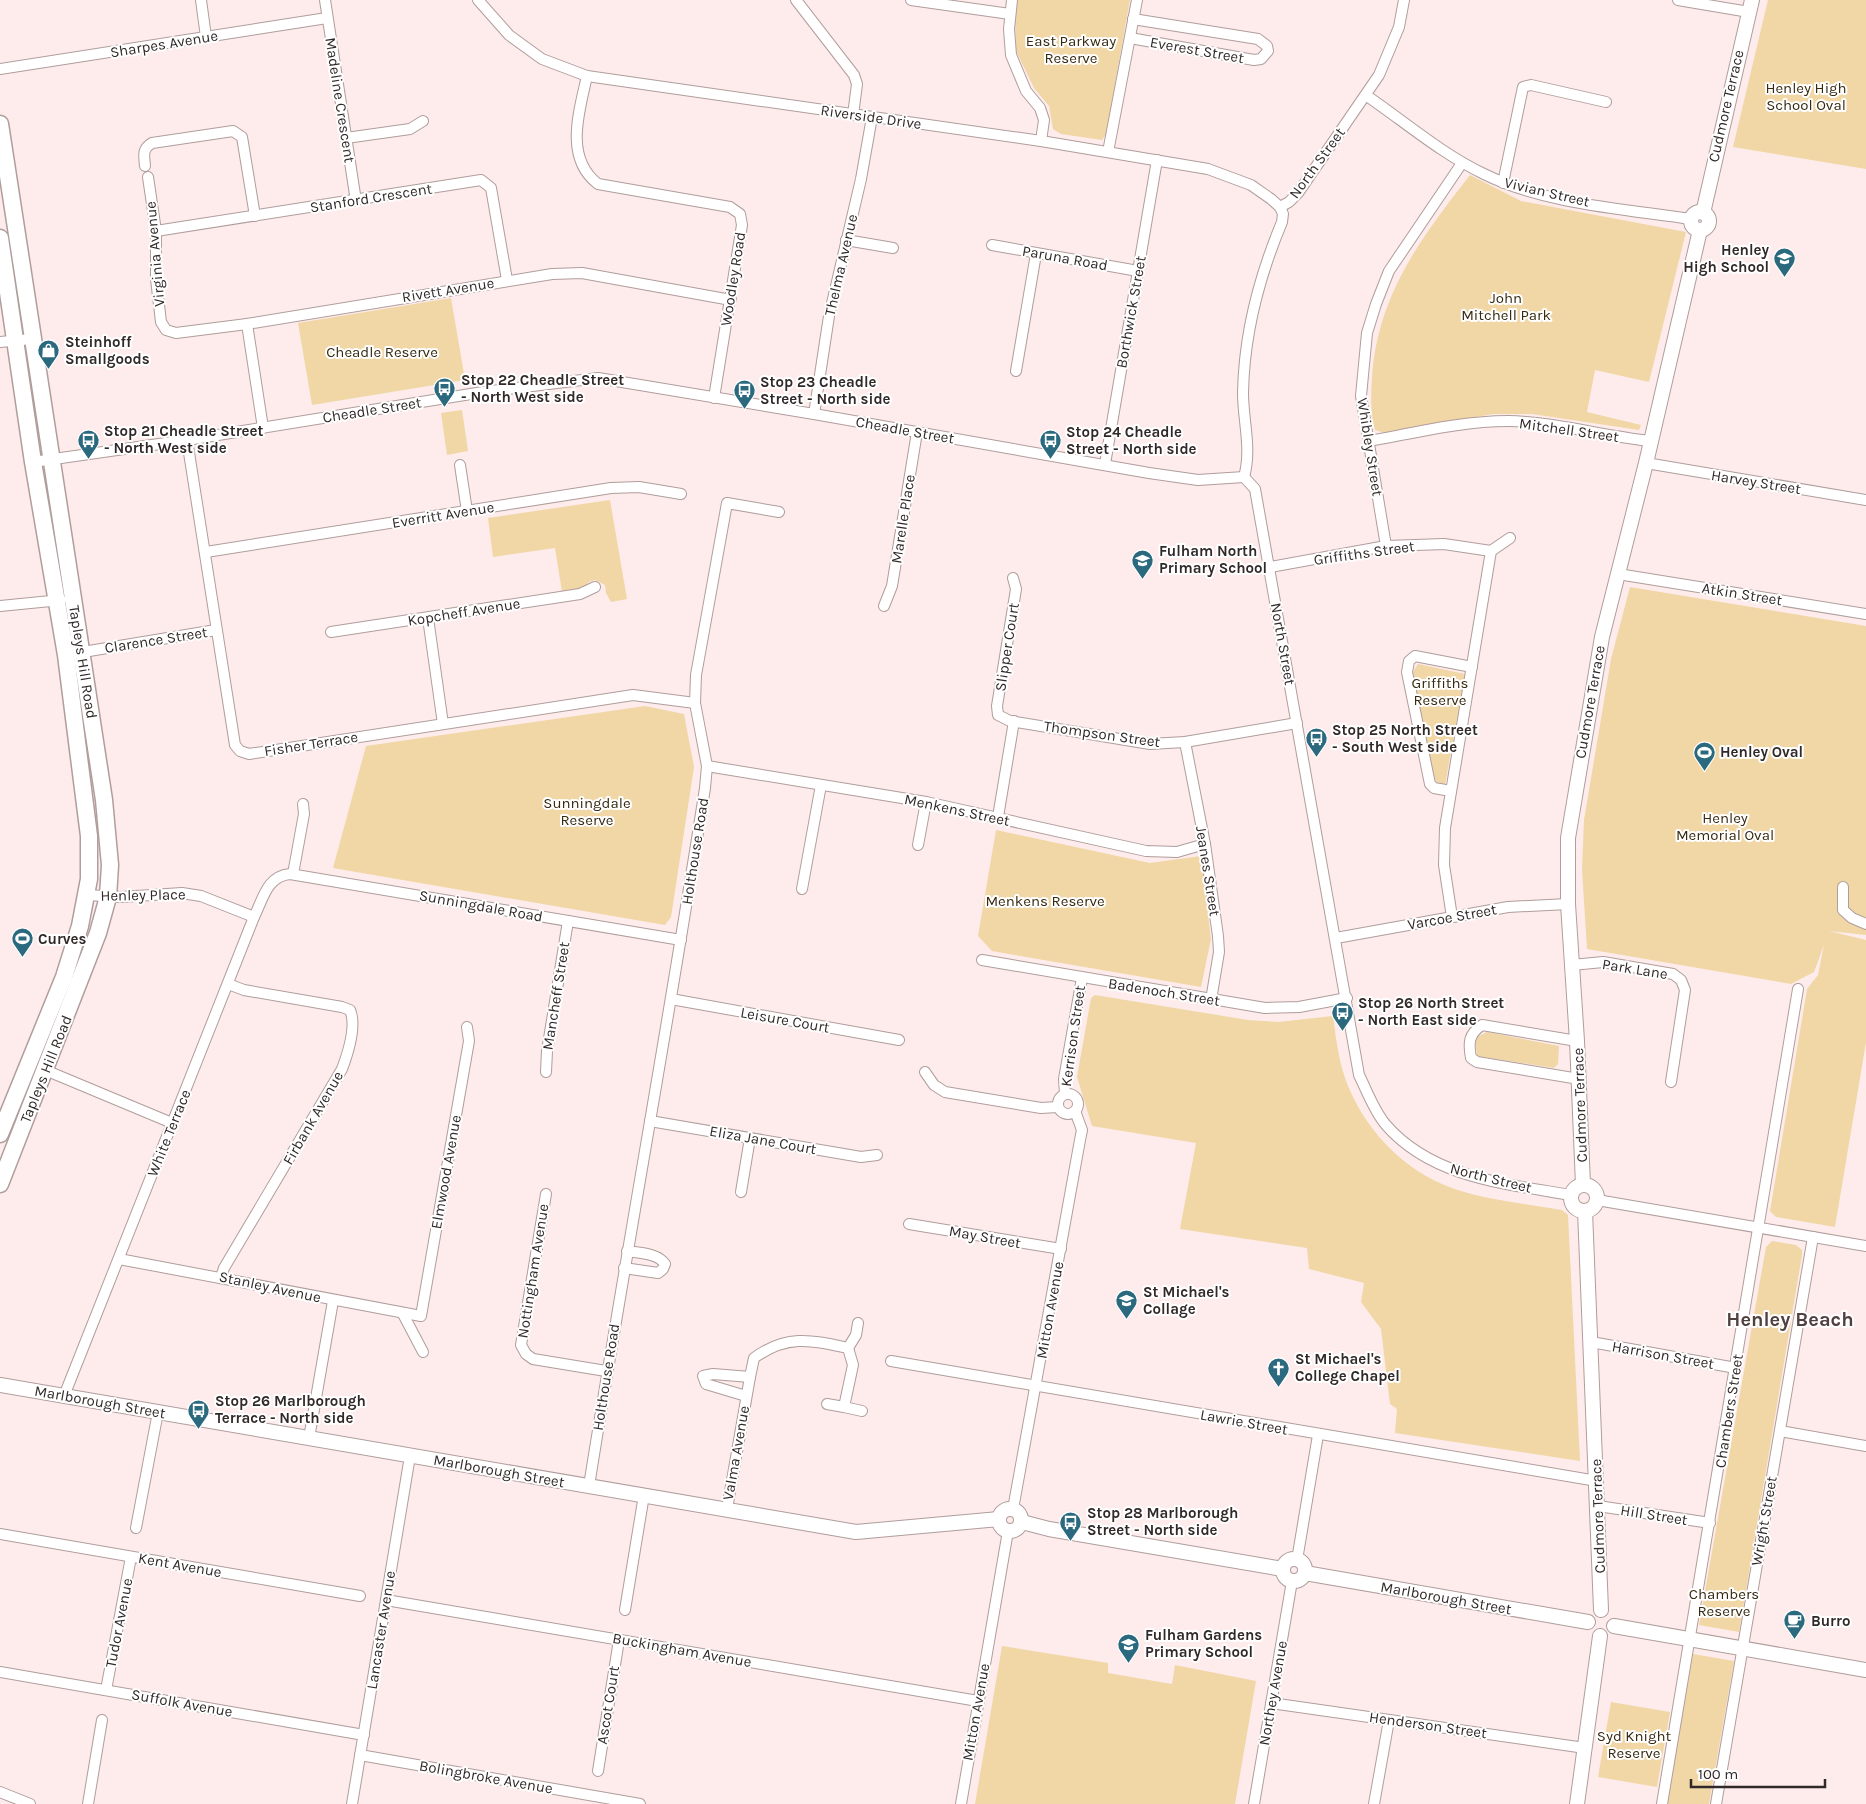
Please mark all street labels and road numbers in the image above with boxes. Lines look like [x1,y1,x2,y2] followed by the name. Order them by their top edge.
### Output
[109,27,219,61] street label: Sharpes Avenue
[1149,33,1246,67] street label: Everest Street
[321,36,359,164] street label: Madeline Crescent
[1704,48,1748,164] street label: Cudmore Terrace
[819,101,923,133] street label: Riverside Drive
[1285,124,1349,202] street label: North Street
[1503,173,1592,211] street label: Vivian Street
[309,179,434,217] street label: Stanford Crescent
[141,201,169,307] street label: Virginia Avenue
[821,212,861,318] street label: Thelma Avenue
[717,231,749,327] street label: Woodley Road
[1021,242,1109,274] street label: Paruna Road
[1112,254,1150,370] street label: Borthwick Street
[401,274,495,306] street label: Rivett Avenue
[321,393,423,427] street label: Cheadle Street
[1353,396,1387,498] street label: Whibley Street
[854,412,956,448] street label: Cheadle Street
[1518,414,1620,446] street label: Mitchell Street
[1710,466,1803,498] street label: Harvey Street
[887,473,919,565] street label: Marelle Place
[391,498,495,532] street label: Everritt Avenue
[1312,537,1416,569] street label: Griffiths Street
[1701,579,1784,609] street label: Atkin Street
[406,594,522,630] street label: Kopcheff Avenue
[991,601,1023,693] street label: Slipper Court
[1267,601,1299,687] street label: North Street
[65,604,101,720] street label: Tapleys Hill Road
[103,623,209,657] street label: Clarence Street
[1571,644,1609,760] street label: Cudmore Terrace
[1043,717,1162,751] street label: Thompson Street
[263,728,359,760] street label: Fisher Terrace
[903,790,1012,830] street label: Menkens Street
[678,796,712,906] street label: Holthouse Road
[1192,824,1224,918] street label: Jeanes Street
[100,885,186,905] street label: Henley Place
[418,886,544,926] street label: Sunningdale Road
[1406,900,1498,934] street label: Varcoe Street
[539,940,574,1051] street label: Mancheff Street
[1601,955,1669,983] street label: Park Lane
[1107,974,1222,1010] street label: Badenoch Street
[1057,984,1089,1088] street label: Kerrison Street
[739,1003,831,1037] street label: Leisure Court
[16,1013,76,1125] street label: Tapleys Hill Road
[1569,1047,1591,1163] street label: Cudmore Terrace
[279,1068,347,1168] street label: Firbank Avenue
[143,1087,195,1179] street label: White Terrace
[427,1113,465,1231] street label: Elmwood Avenue
[708,1122,818,1158] street label: Eliza Jane Court
[1448,1159,1534,1197] street label: North Street
[513,1202,553,1340] street label: Nottingham Avenue
[948,1222,1023,1252] street label: May Street
[1033,1260,1067,1360] street label: Mitton Avenue
[217,1267,323,1307] street label: Stanley Avenue
[589,1322,623,1432] street label: Holthouse Road
[1610,1337,1716,1373] street label: Harrison Street
[1711,1352,1747,1469] street label: Chambers Street
[33,1382,167,1422] street label: Marlborough Street
[719,1404,753,1502] street label: Valma Avenue
[1199,1405,1289,1439] street label: Lawrie Street
[432,1451,566,1491] street label: Marlborough Street
[1587,1458,1609,1574] street label: Cudmore Terrace
[1747,1474,1781,1567] street label: Wright Street
[1619,1501,1689,1529] street label: Hill Street
[137,1549,223,1581] street label: Kent Avenue
[363,1569,399,1691] street label: Lancaster Avenue
[101,1577,137,1669] street label: Tudor Avenue
[1379,1578,1513,1618] street label: Marlborough Street
[611,1629,753,1671] street label: Buckingham Avenue
[1255,1639,1291,1747] street label: Northey Avenue
[959,1662,993,1762] street label: Mitton Avenue
[593,1664,623,1746] street label: Ascot Court
[130,1685,234,1721] street label: Suffolk Avenue
[1368,1708,1488,1742] street label: Henderson Street
[418,1756,554,1798] street label: Bolingbroke Avenue

